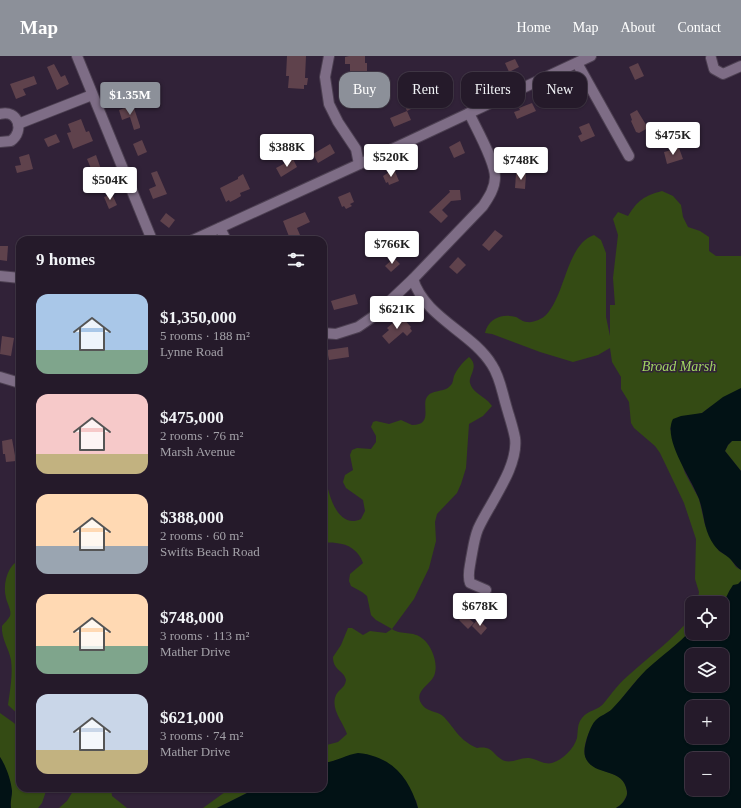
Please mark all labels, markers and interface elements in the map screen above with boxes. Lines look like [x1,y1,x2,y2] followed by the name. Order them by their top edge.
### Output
[20,17,58,38] text: Map
[517,20,551,35] text: Home
[573,20,598,35] text: Map
[620,20,655,35] text: About
[677,20,721,35] text: Contact
[339,72,390,108] chip: Buy
[398,72,453,108] chip: Rent
[461,72,525,108] chip: Filters
[533,72,587,108] chip: New
[97,82,163,116] pin: $1.35M
[109,87,151,102] text: $1.35M
[645,122,701,156] pin: $475K
[655,127,691,142] text: $475K
[259,134,315,168] pin: $388K
[269,139,305,154] text: $388K
[363,144,419,178] pin: $520K
[493,147,549,181] pin: $748K
[373,149,409,164] text: $520K
[503,152,539,167] text: $748K
[82,167,138,201] pin: $504K
[92,172,128,187] text: $504K
[364,231,420,265] pin: $766K
[374,236,410,251] text: $766K
[285,249,307,271] icon: filters
[36,250,95,269] text: 9 homes
[369,296,425,330] pin: $621K
[379,301,415,316] text: $621K
[160,308,237,327] text: $1,350,000
[68,310,116,358] icon: home
[160,328,250,343] text: 5 rooms · 188 m²
[160,344,223,359] text: Lynne Road
[642,359,716,374] park label: Broad Marsh
[160,408,224,427] text: $475,000
[68,410,116,458] icon: home
[160,428,243,443] text: 2 rooms · 76 m²
[160,444,235,459] text: Marsh Avenue
[160,508,224,527] text: $388,000
[68,510,116,558] icon: home
[160,528,243,543] text: 2 rooms · 60 m²
[160,544,260,559] text: Swifts Beach Road
[452,593,508,627] pin: $678K
[685,596,729,796] map controls
[685,596,729,640] button: locate
[462,598,498,613] text: $678K
[160,608,224,627] text: $748,000
[68,610,116,658] icon: home
[160,628,249,643] text: 3 rooms · 113 m²
[160,644,230,659] text: Mather Drive
[685,648,729,692] button: layers
[685,700,729,744] button: +
[160,708,224,727] text: $621,000
[68,710,116,758] icon: home
[160,728,243,743] text: 3 rooms · 74 m²
[160,744,230,759] text: Mather Drive
[685,752,729,796] button: −

